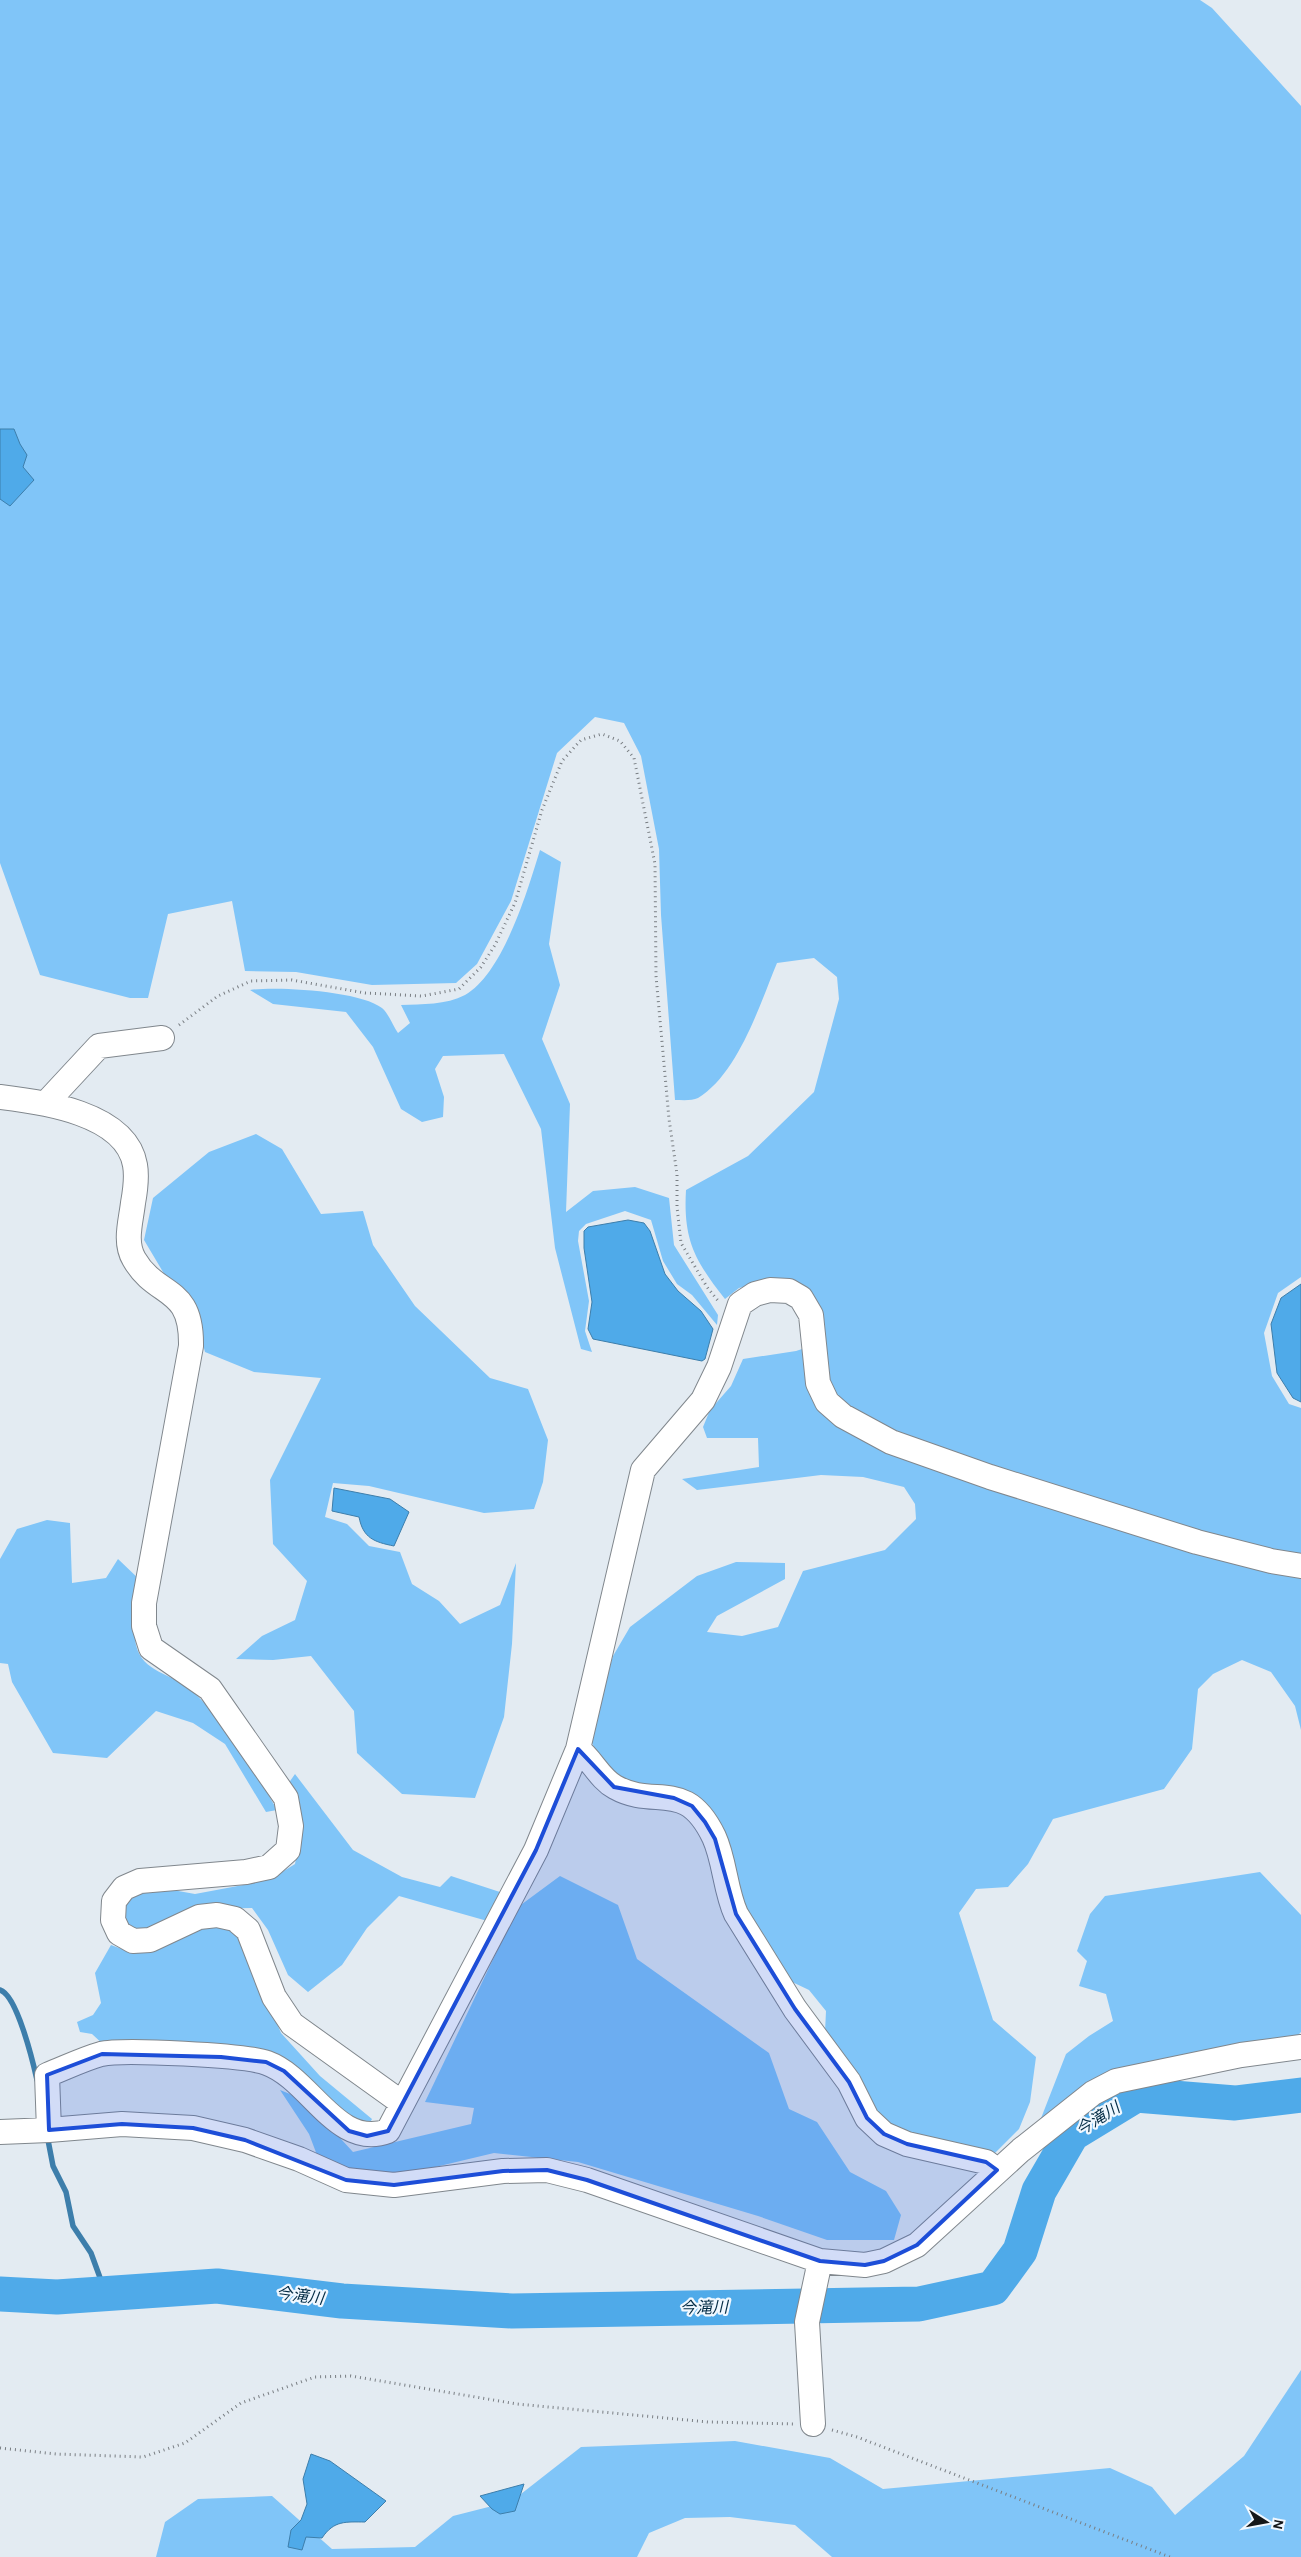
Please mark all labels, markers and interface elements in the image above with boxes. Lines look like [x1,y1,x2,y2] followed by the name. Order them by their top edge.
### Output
[1073,2098,1124,2139] water label: 今滝川
[275,2284,327,2307] water label: 今滝川
[680,2299,730,2316] water label: 今滝川
[1241,2497,1291,2547] north arrow
[1270,2518,1286,2530] text: N

